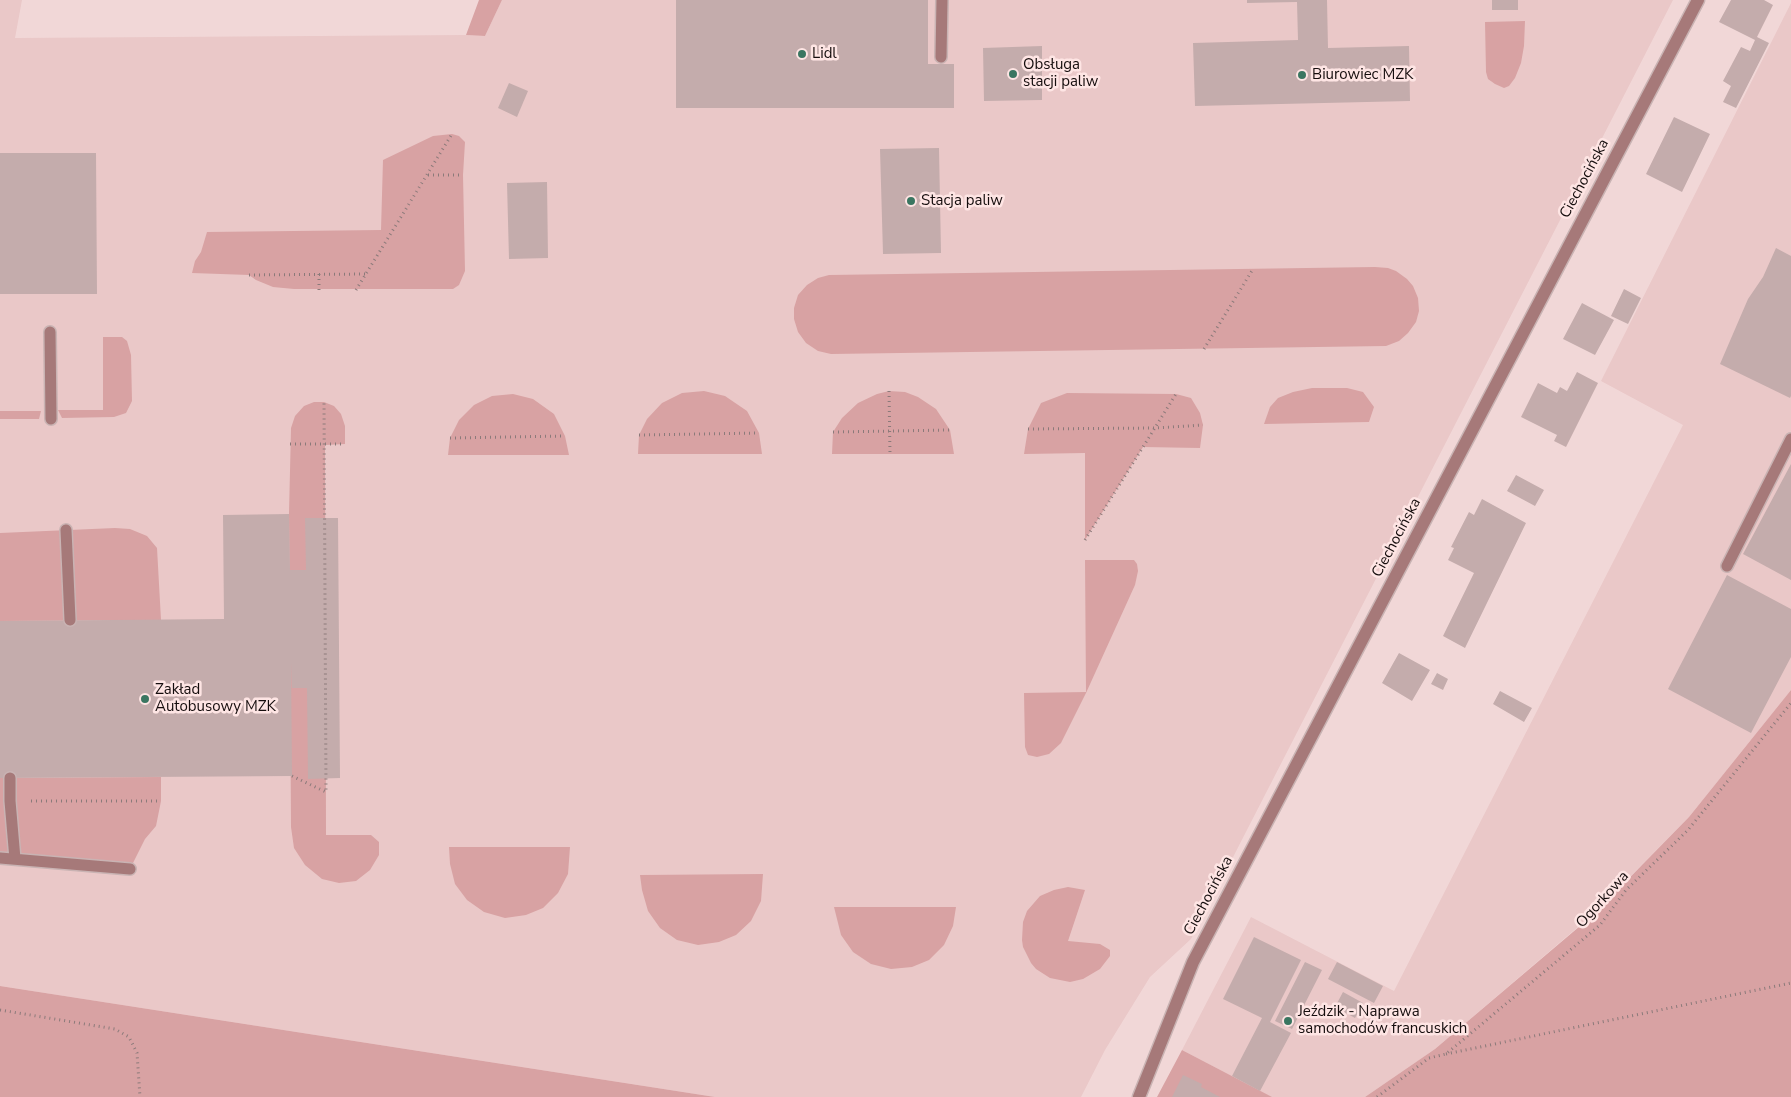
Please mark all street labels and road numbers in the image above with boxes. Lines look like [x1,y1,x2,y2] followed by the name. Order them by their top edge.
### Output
[1557,136,1613,222] street label: Ciechocińska
[1369,495,1425,581] street label: Ciechocińska
[1181,853,1237,939] street label: Ciechocińska
[1573,868,1633,932] street label: Ogorkowa

